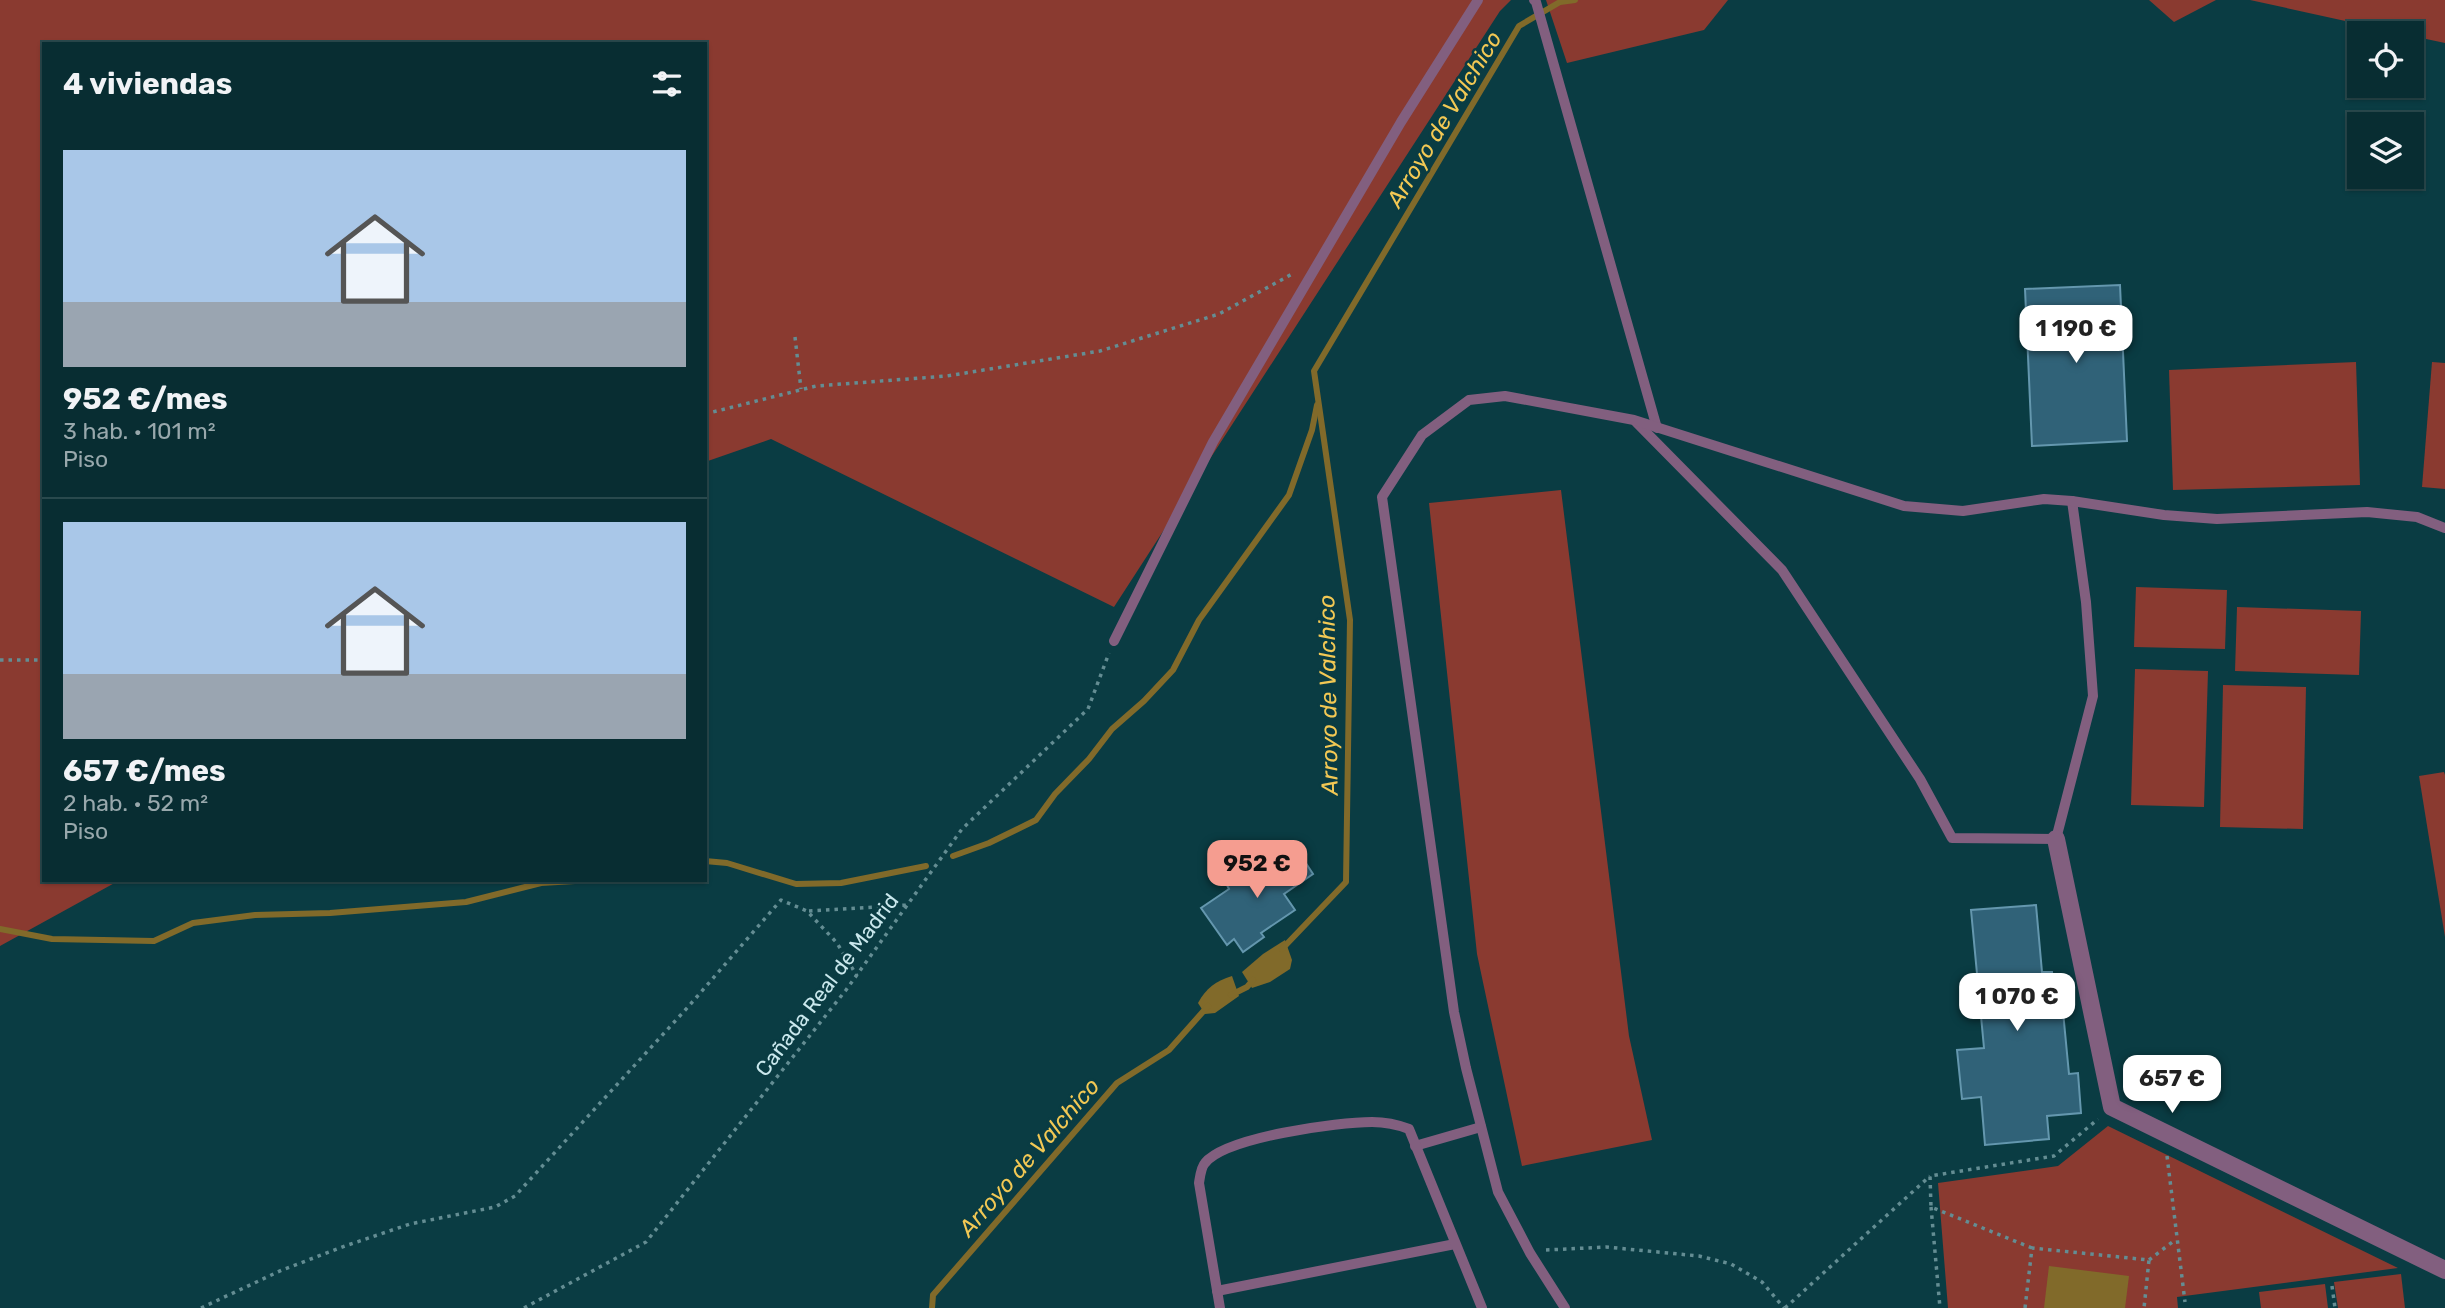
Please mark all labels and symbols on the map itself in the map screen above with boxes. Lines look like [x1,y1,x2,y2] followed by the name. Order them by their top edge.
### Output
[1380,26,1508,213] water label: Arroyo de Valchico
[2011,306,2141,365] pin: 1 190 €
[1312,594,1344,797] water label: Arroyo de Valchico
[1208,841,1306,900] pin: 952 €
[750,888,903,1081] street label: Cañada Real de Madrid
[1952,974,2082,1033] pin: 1 070 €
[2123,1056,2221,1115] pin: 657 €
[952,1072,1105,1243] water label: Arroyo de Valchico

